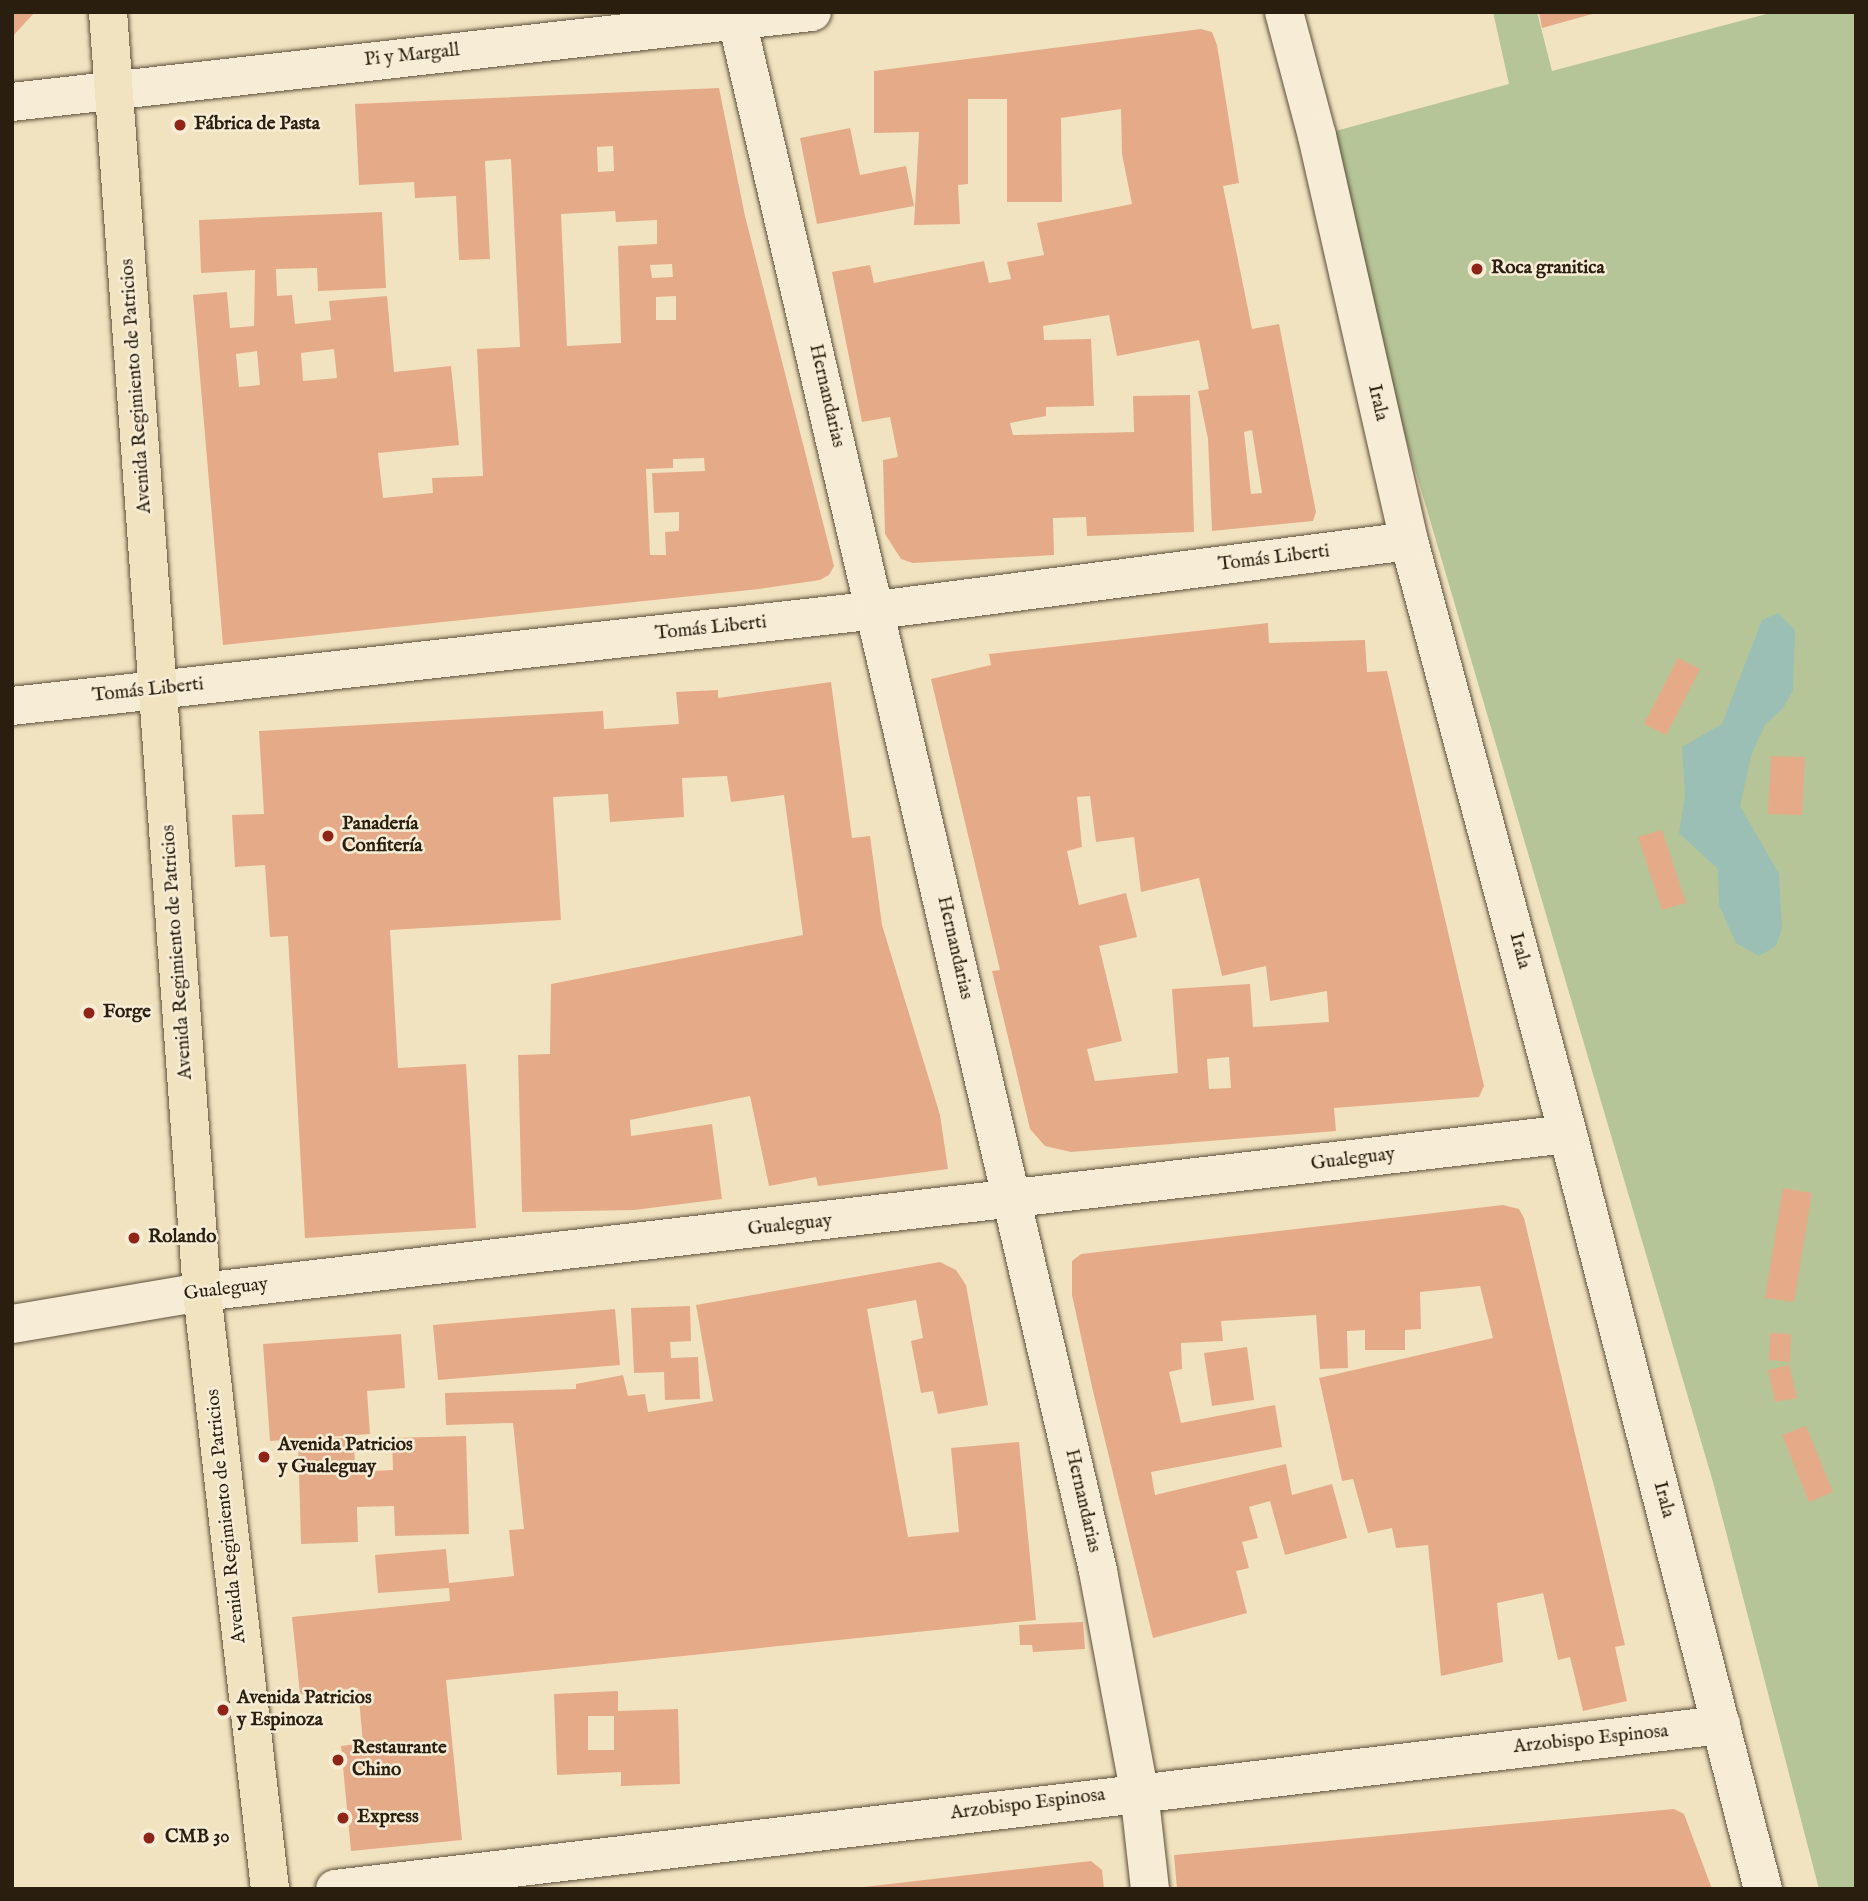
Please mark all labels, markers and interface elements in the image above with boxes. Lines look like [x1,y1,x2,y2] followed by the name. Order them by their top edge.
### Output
[363,40,461,72] street label: Pi y Margall
[194,114,320,136] place label: Fábrica de Pasta
[172,117,188,133] marker: Fábrica de Pasta
[117,258,157,514] street label: Avenida Regimiento de Patricios
[1491,258,1605,280] place label: Roca granitica
[1469,261,1485,277] marker: Roca granitica
[803,342,849,450] street label: Hernandarias
[1362,383,1392,423] street label: Irala
[1217,541,1331,577] street label: Tomás Liberti
[654,612,768,646] street label: Tomás Liberti
[91,674,205,708] street label: Tomás Liberti
[342,814,422,858] place label: Panadería Confitería
[158,824,198,1080] street label: Avenida Regimiento de Patricios
[320,828,336,844] marker: Panadería Confitería
[931,894,977,1002] street label: Hernandarias
[1503,930,1535,972] street label: Irala
[103,1002,151,1024] place label: Forge
[81,1005,97,1021] marker: Forge
[1310,1144,1396,1176] street label: Gualeguay
[747,1210,833,1242] street label: Gualeguay
[148,1227,216,1249] place label: Rolando
[126,1230,142,1246] marker: Rolando
[183,1274,269,1306] street label: Gualeguay
[202,1388,252,1644] street label: Avenida Regimiento de Patricios
[278,1435,413,1479] place label: Avenida Patricios y Gualeguay
[1059,1447,1105,1555] street label: Hernandarias
[256,1449,272,1465] marker: Avenida Patricios y Gualeguay
[1647,1479,1679,1521] street label: Irala
[237,1688,372,1732] place label: Avenida Patricios y Espinoza
[215,1702,231,1718] marker: Avenida Patricios y Espinoza
[1512,1721,1670,1759] street label: Arzobispo Espinosa
[352,1738,447,1782] place label: Restaurante Chino
[330,1752,346,1768] marker: Restaurante Chino
[949,1784,1107,1826] street label: Arzobispo Espinosa
[357,1807,419,1829] place label: Express
[335,1810,351,1826] marker: Express
[165,1827,230,1849] place label: CMB 30
[139,1828,159,1848] marker: CMB 30

